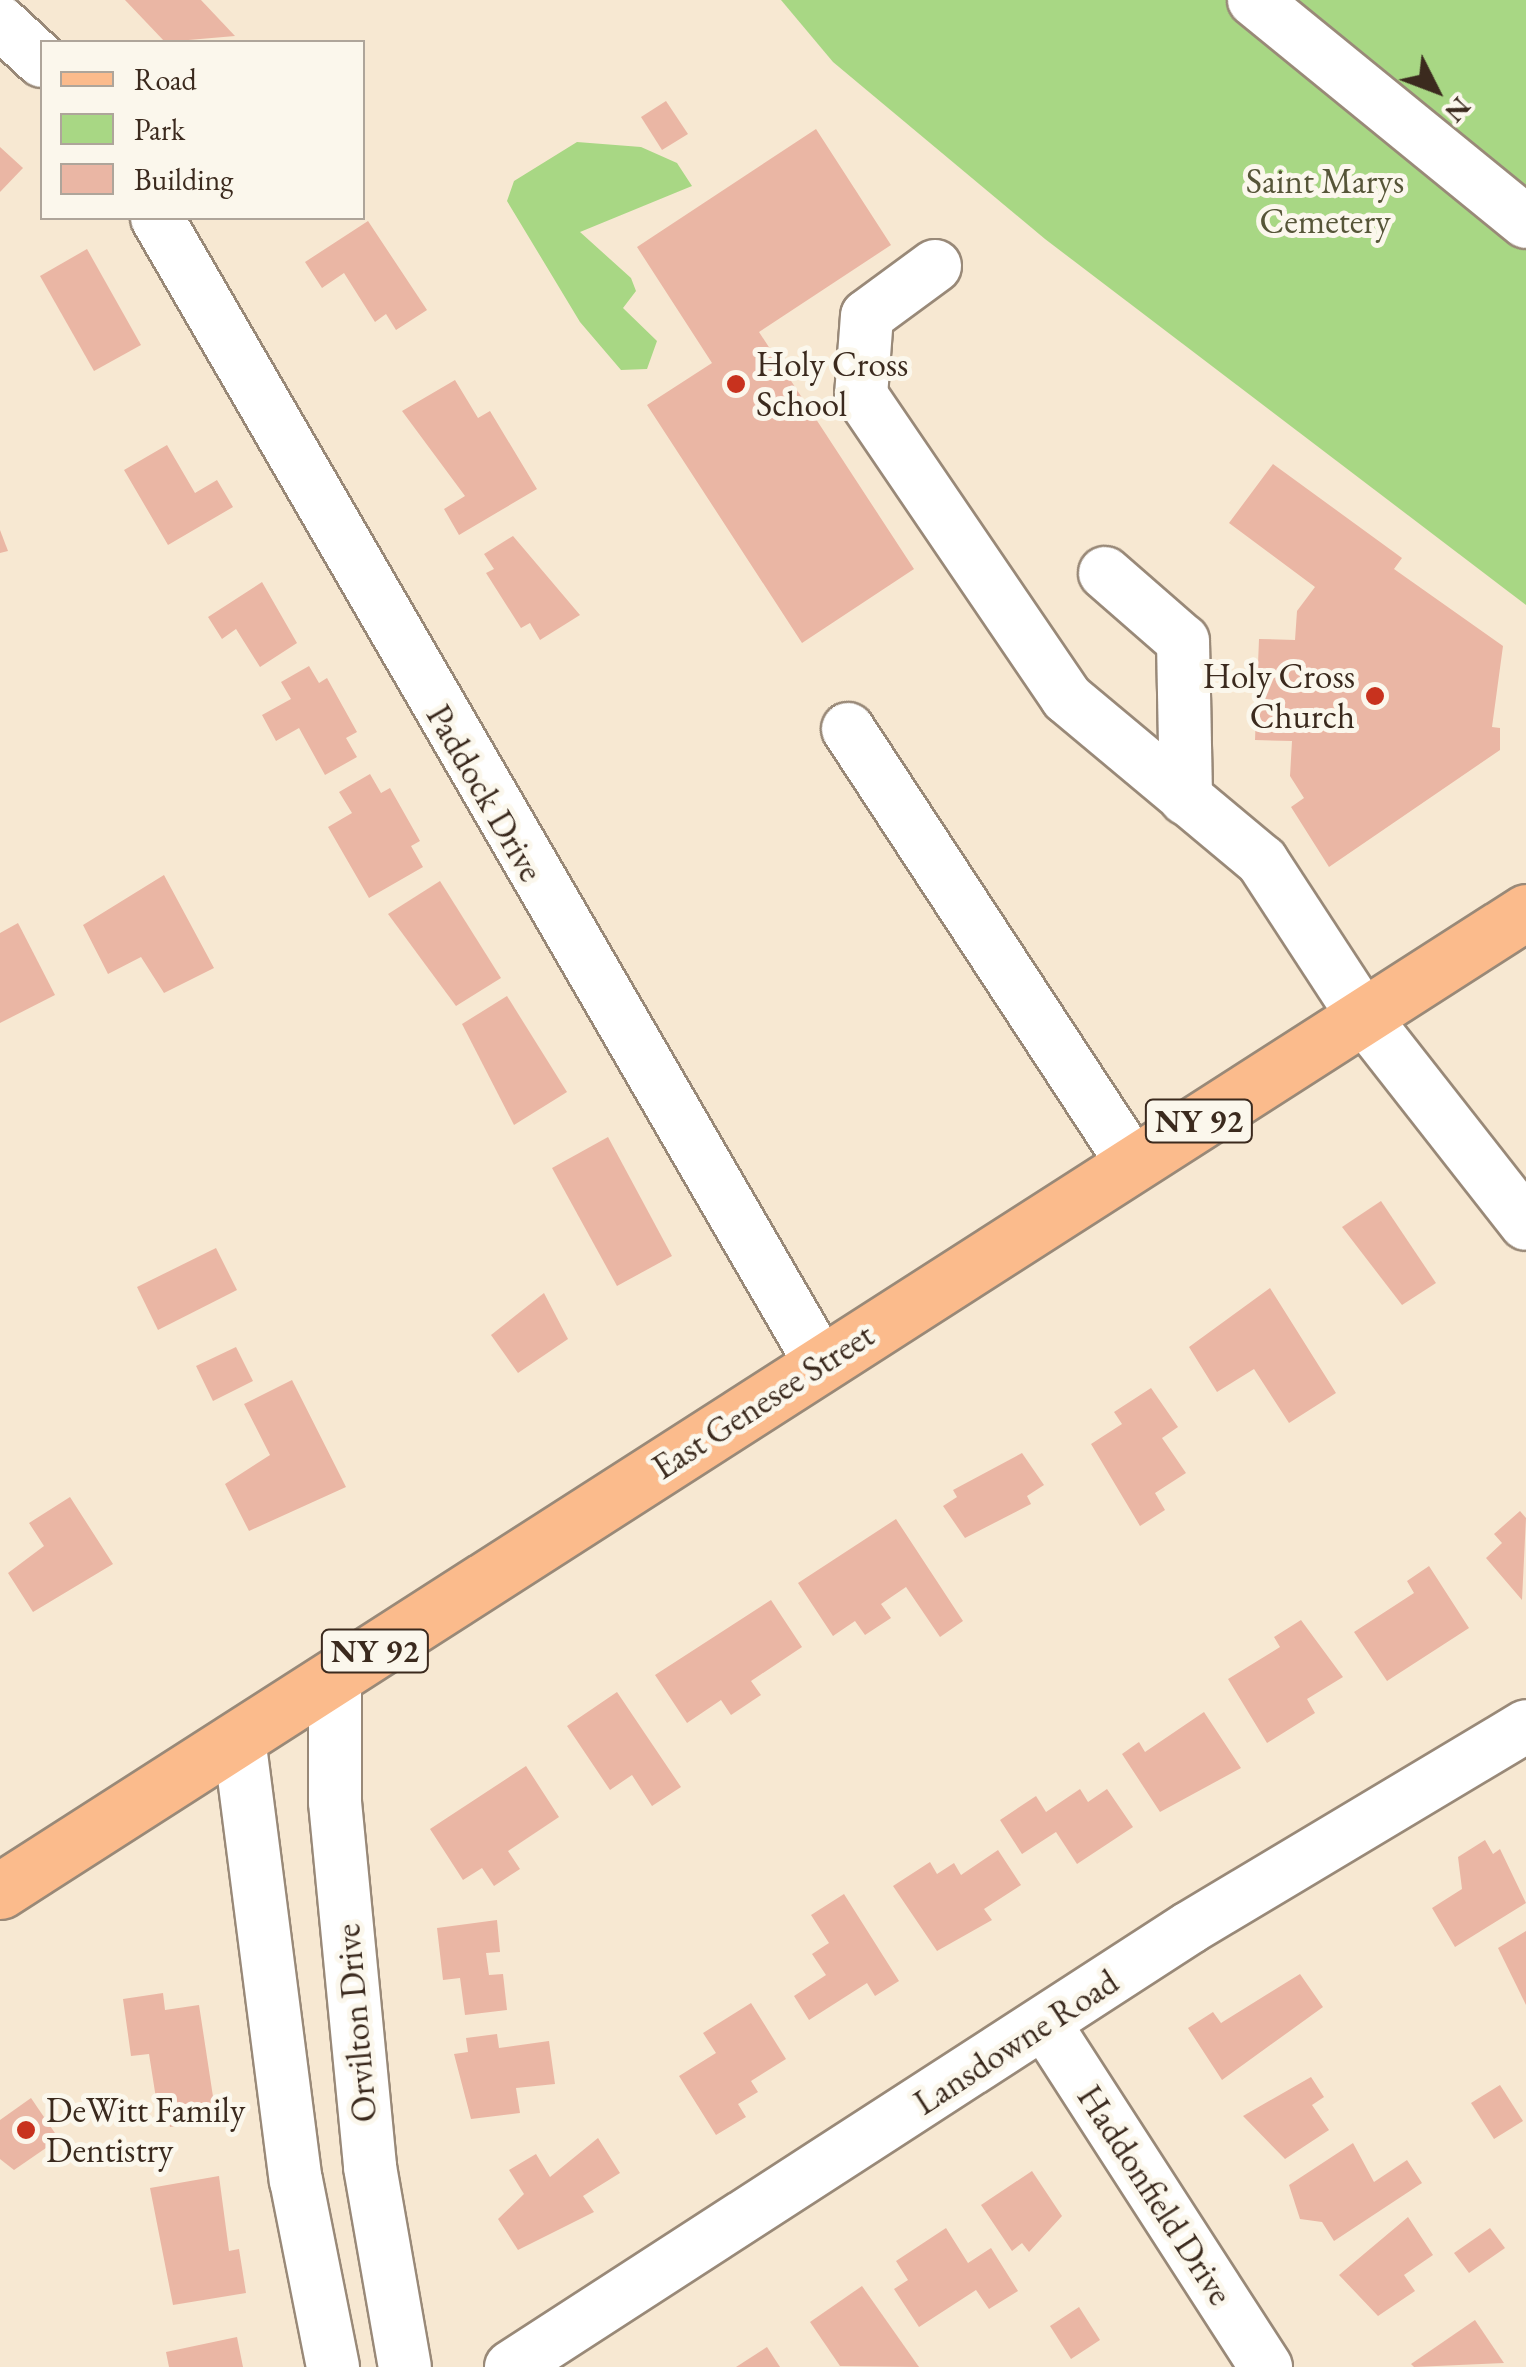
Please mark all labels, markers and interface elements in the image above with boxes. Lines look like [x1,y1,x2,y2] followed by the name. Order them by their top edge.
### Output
[40,40,365,220] legend
[1386,40,1486,140] north arrow
[134,60,197,99] text: Road
[1437,90,1479,131] text: N
[134,110,185,149] text: Park
[134,160,233,199] text: Building
[1246,160,1404,242] park label: Saint Marys Cemetery
[756,343,908,425] place label: Holy Cross School
[725,373,747,395] marker: Holy Cross School
[1203,655,1355,737] place label: Holy Cross Church
[1364,685,1386,707] marker: Holy Cross Church
[418,697,552,889] street label: Paddock Drive
[1144,1094,1254,1148] road number: NY 92
[644,1314,882,1488] street label: East Genesee Street
[320,1624,430,1678] road number: NY 92
[326,1922,386,2124] street label: Orvilton Drive
[906,1960,1126,2124] street label: Lansdowne Road
[1068,2077,1242,2313] street label: Haddonfield Drive
[46,2089,245,2171] place label: DeWitt Family Dentistry
[15,2119,37,2141] marker: DeWitt Family Dentistry

